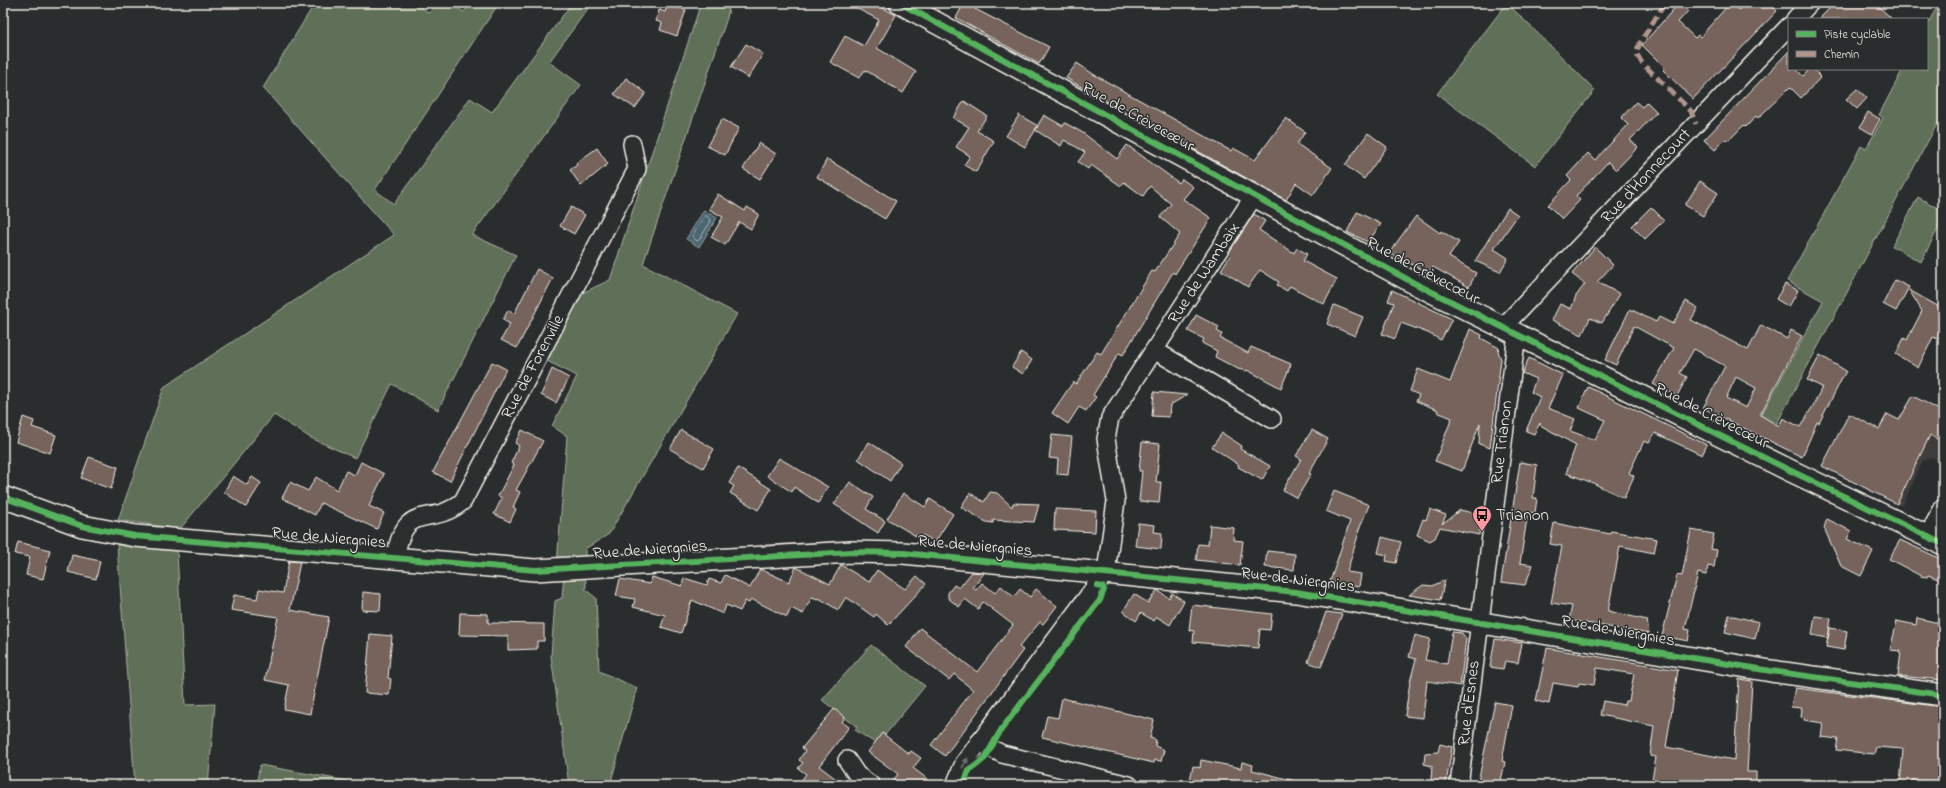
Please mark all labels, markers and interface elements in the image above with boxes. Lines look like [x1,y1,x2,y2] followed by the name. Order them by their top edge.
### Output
[1788,18,1928,70] legend
[1824,26,1891,45] text: Piste cyclable
[1824,46,1859,64] text: Chemin
[1077,76,1200,159] street label: Rue de Crèvecœur
[1595,123,1697,229] street label: Rue d'Honnecourt
[1162,217,1246,329] street label: Rue de Wambaix
[1362,230,1485,312] street label: Rue de Crèvecœur
[495,310,571,424] street label: Rue de Forenville
[1650,376,1774,456] street label: Rue de Crèvecœur
[1484,399,1520,485] street label: Rue Trianon
[1496,503,1549,528] place label: Trianon
[1471,504,1493,532] bus stop icon: Trianon
[270,521,387,557] street label: Rue de Niergnies
[916,529,1033,565] street label: Rue de Niergnies
[592,534,708,568] street label: Rue de Niergnies
[1239,561,1357,601] street label: Rue de Niergnies
[1559,609,1677,655] street label: Rue de Niergnies
[1451,659,1487,747] street label: Rue d'Esnes
[962,757,969,769] one-way arrow

